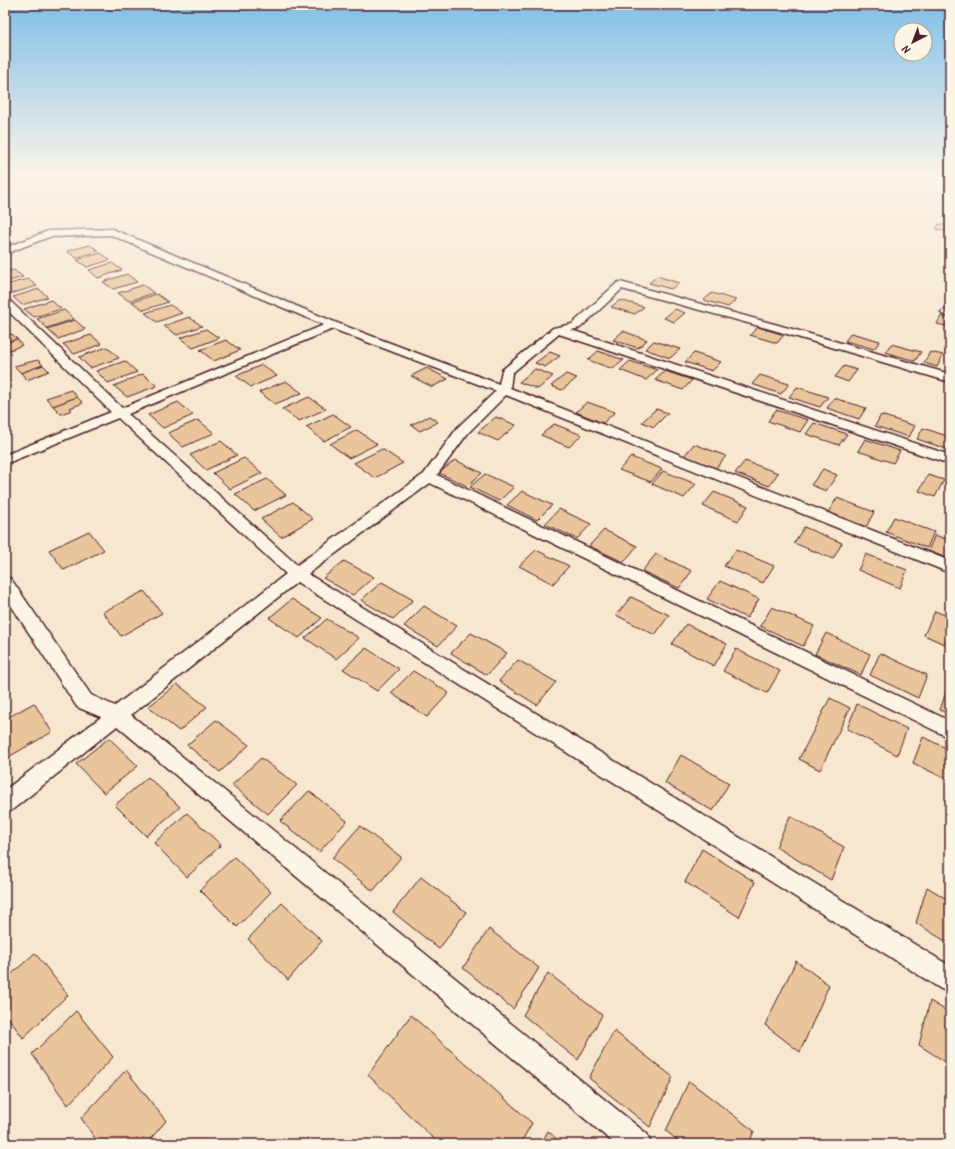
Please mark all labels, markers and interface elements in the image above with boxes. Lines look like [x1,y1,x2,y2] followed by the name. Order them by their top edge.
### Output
[893,22,933,62] north arrow
[898,40,916,58] text: N

